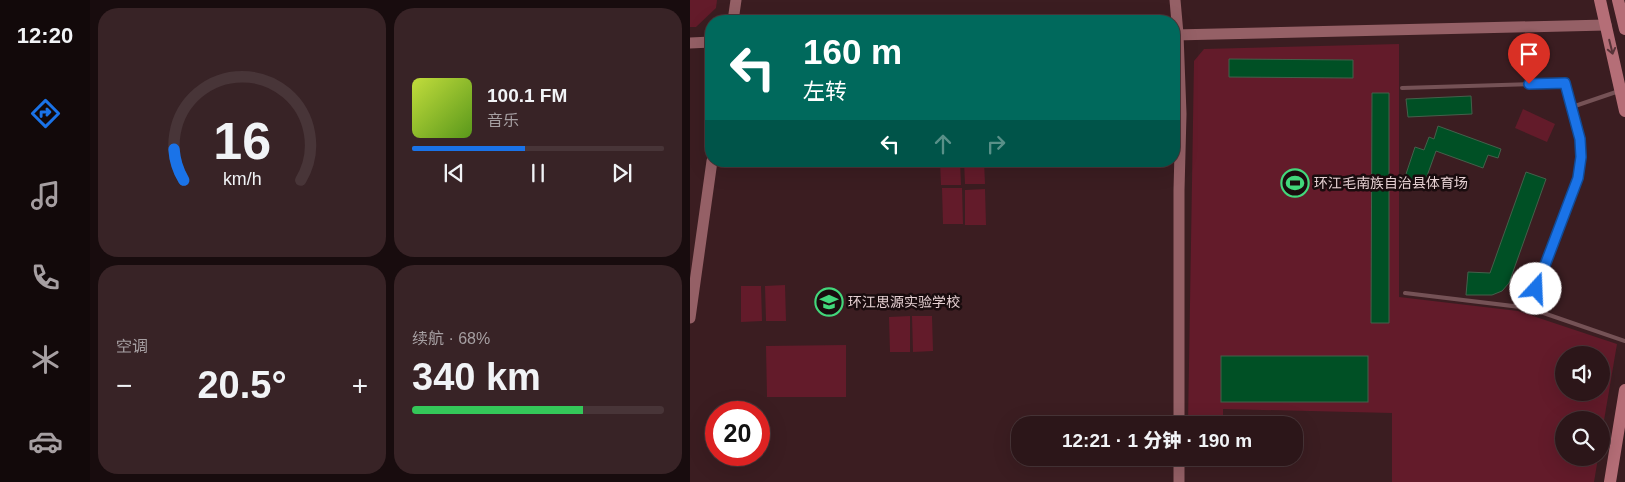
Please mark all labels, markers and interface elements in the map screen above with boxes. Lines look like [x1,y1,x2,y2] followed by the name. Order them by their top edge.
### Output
[17,23,73,48] text: 12:20
[803,32,902,71] text: 160 m
[1508,33,1550,84] pin
[720,35,785,100] icon: left
[1607,39,1616,55] one-way arrow
[1515,40,1543,68] icon: arrive
[803,79,847,104] text: 左转
[487,85,567,106] text: 100.1 FM
[28,96,63,131] icon: directions
[213,112,271,170] text: 16
[487,112,519,129] text: 音乐
[876,130,904,158] icon: left
[929,130,957,158] icon: ahead
[982,130,1010,158] icon: right
[440,159,468,187] icon: previous
[524,159,552,187] icon: pause
[608,159,636,187] icon: next
[1280,168,1310,198] sports icon: 环江毛南族自治县体育场
[223,169,261,189] text: km/h
[1314,175,1468,191] place label: 环江毛南族自治县体育场
[28,178,63,213] icon: music
[28,260,63,295] icon: phone
[1509,262,1561,314] position arrow
[814,287,844,317] school or university icon: 环江思源实验学校
[848,294,960,310] place label: 环江思源实验学校
[412,330,490,347] text: 续航 · 68%
[116,338,148,355] text: 空调
[28,342,63,377] icon: climate
[1555,346,1610,466] map controls
[1555,346,1610,401] button: sound
[412,356,541,398] text: 340 km
[197,364,287,406] text: 20.5°
[116,370,132,401] text: −
[352,370,368,401] text: +
[705,401,770,466] speed limit sign: 20
[1555,411,1610,466] button: search
[28,424,63,459] icon: car
[1062,430,1252,451] text: 12:21 · 1 分钟 · 190 m

